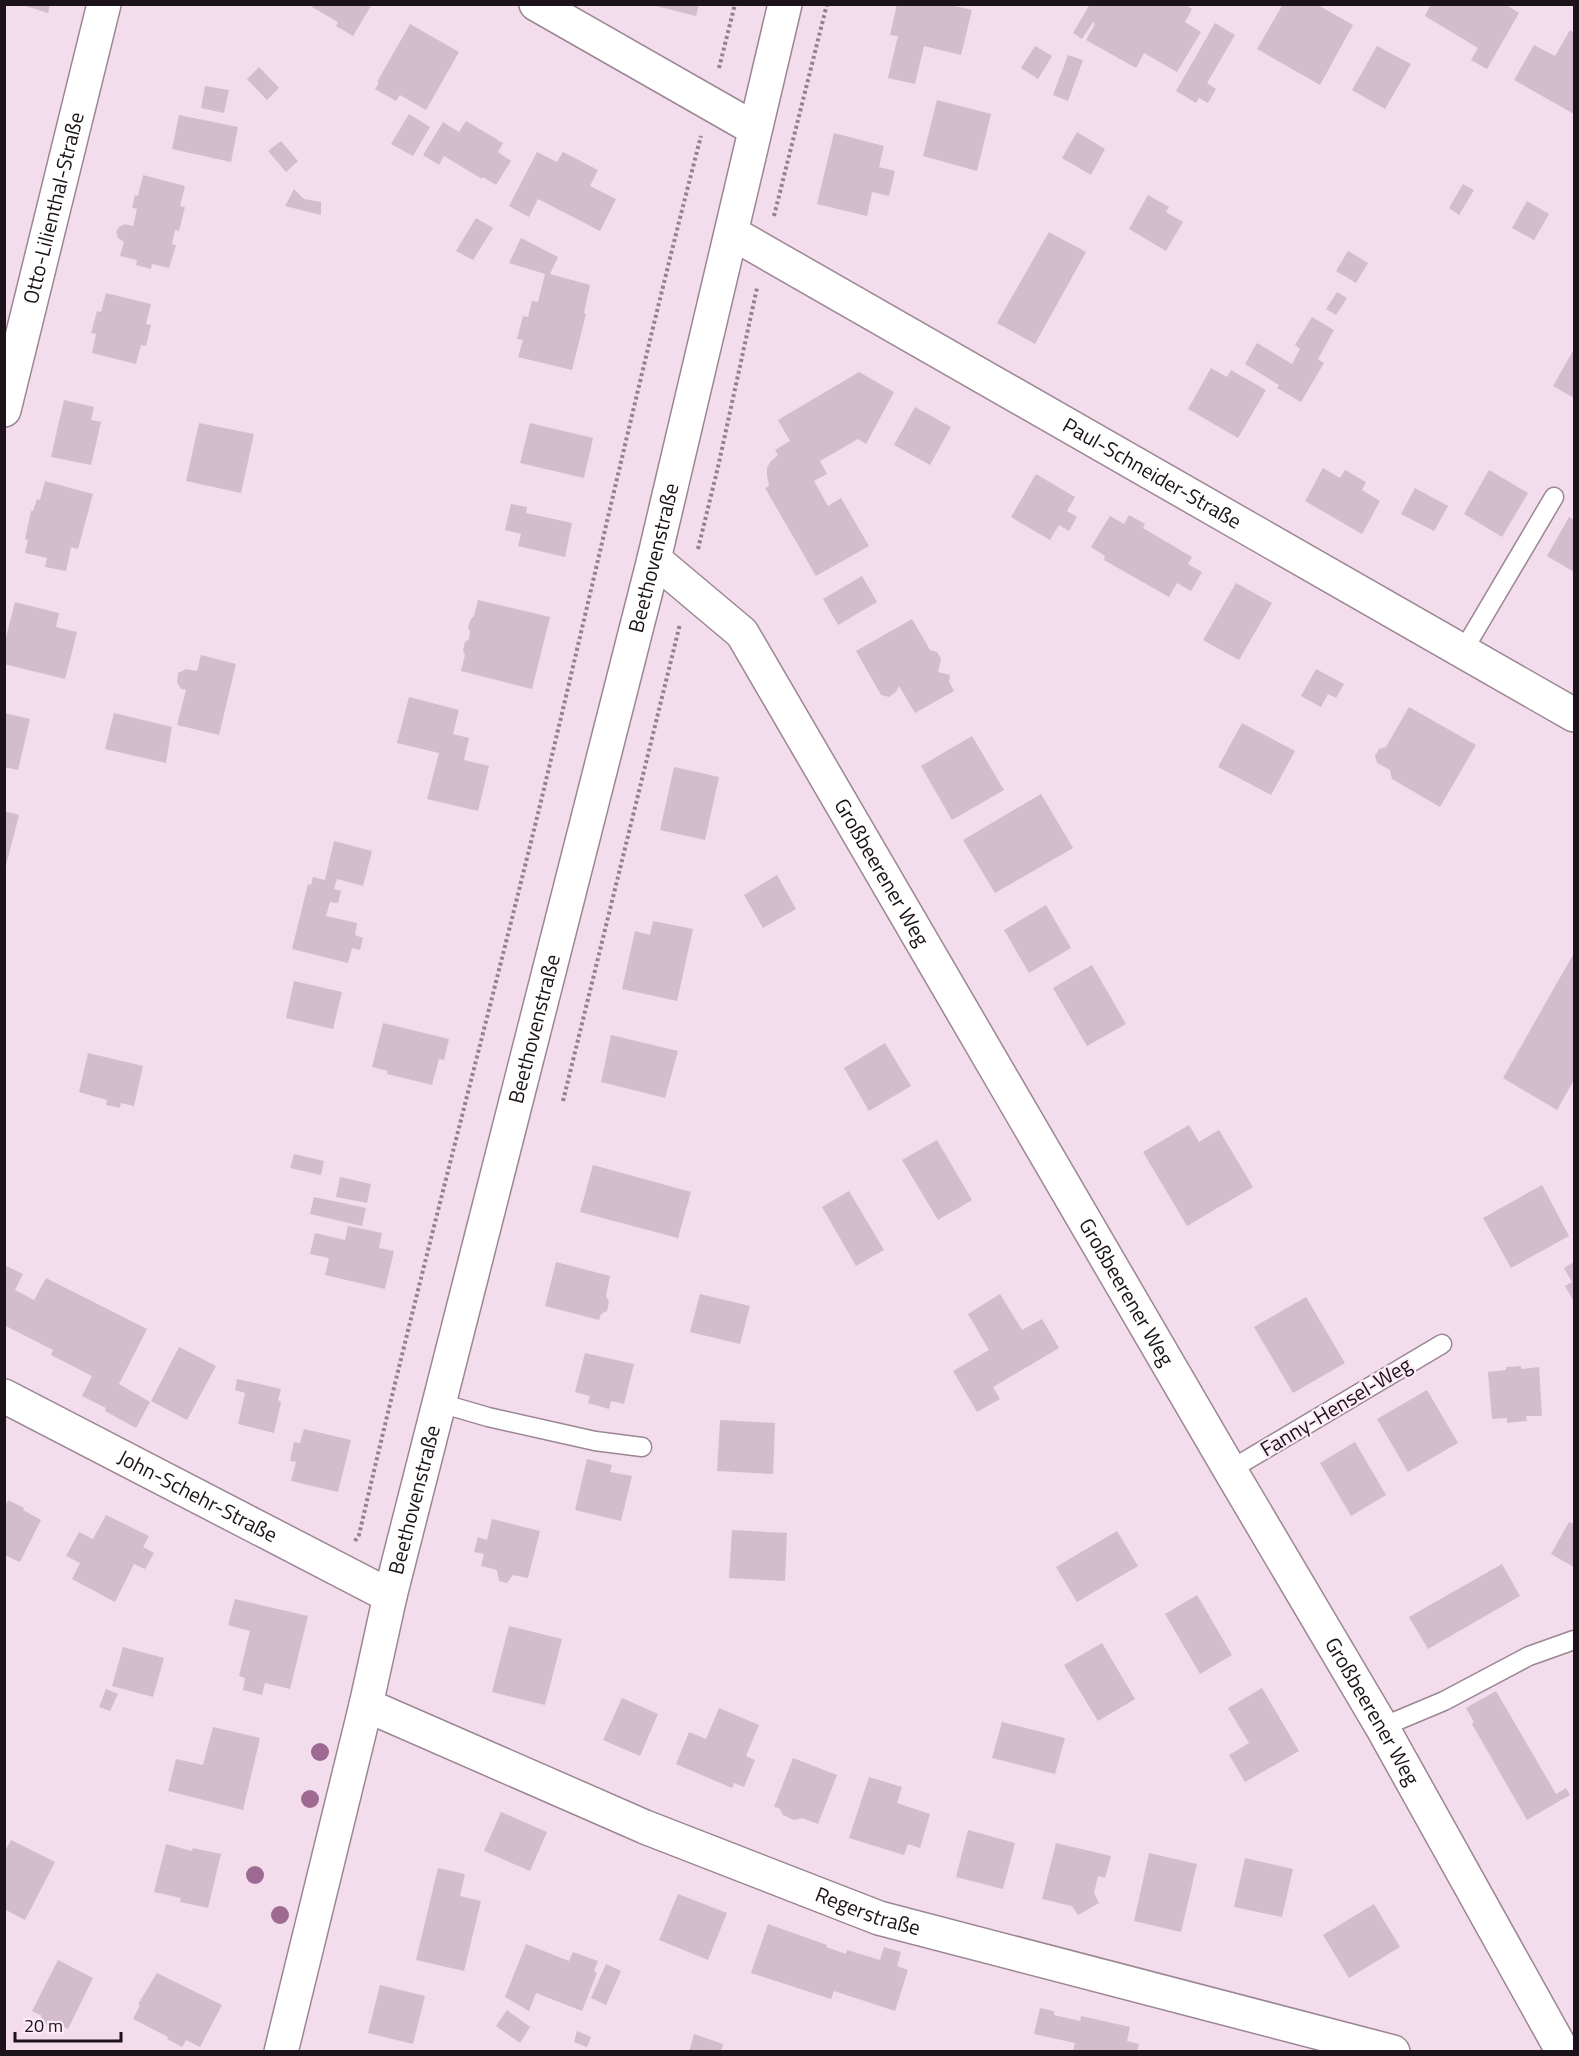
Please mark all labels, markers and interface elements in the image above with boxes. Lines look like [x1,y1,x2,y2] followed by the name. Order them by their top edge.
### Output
[14,109,92,307] street label: Otto-Lilienthal-Straße
[1057,409,1248,537] street label: Paul-Schneider-Straße
[619,480,686,636] street label: Beethovenstraße
[827,792,938,952] street label: Großbeerener Weg
[499,951,568,1107] street label: Beethovenstraße
[1071,1212,1183,1372] street label: Großbeerener Weg
[1254,1348,1418,1464] street label: Fanny-Hensel-Weg
[379,1422,448,1578] street label: Beethovenstraße
[113,1441,284,1550] street label: John-Schehr-Straße
[1317,1631,1428,1791] street label: Großbeerener Weg
[811,1878,924,1943] street label: Regerstraße
[15,2005,122,2043] scale bar
[24,2012,63,2039] text: 20 m

